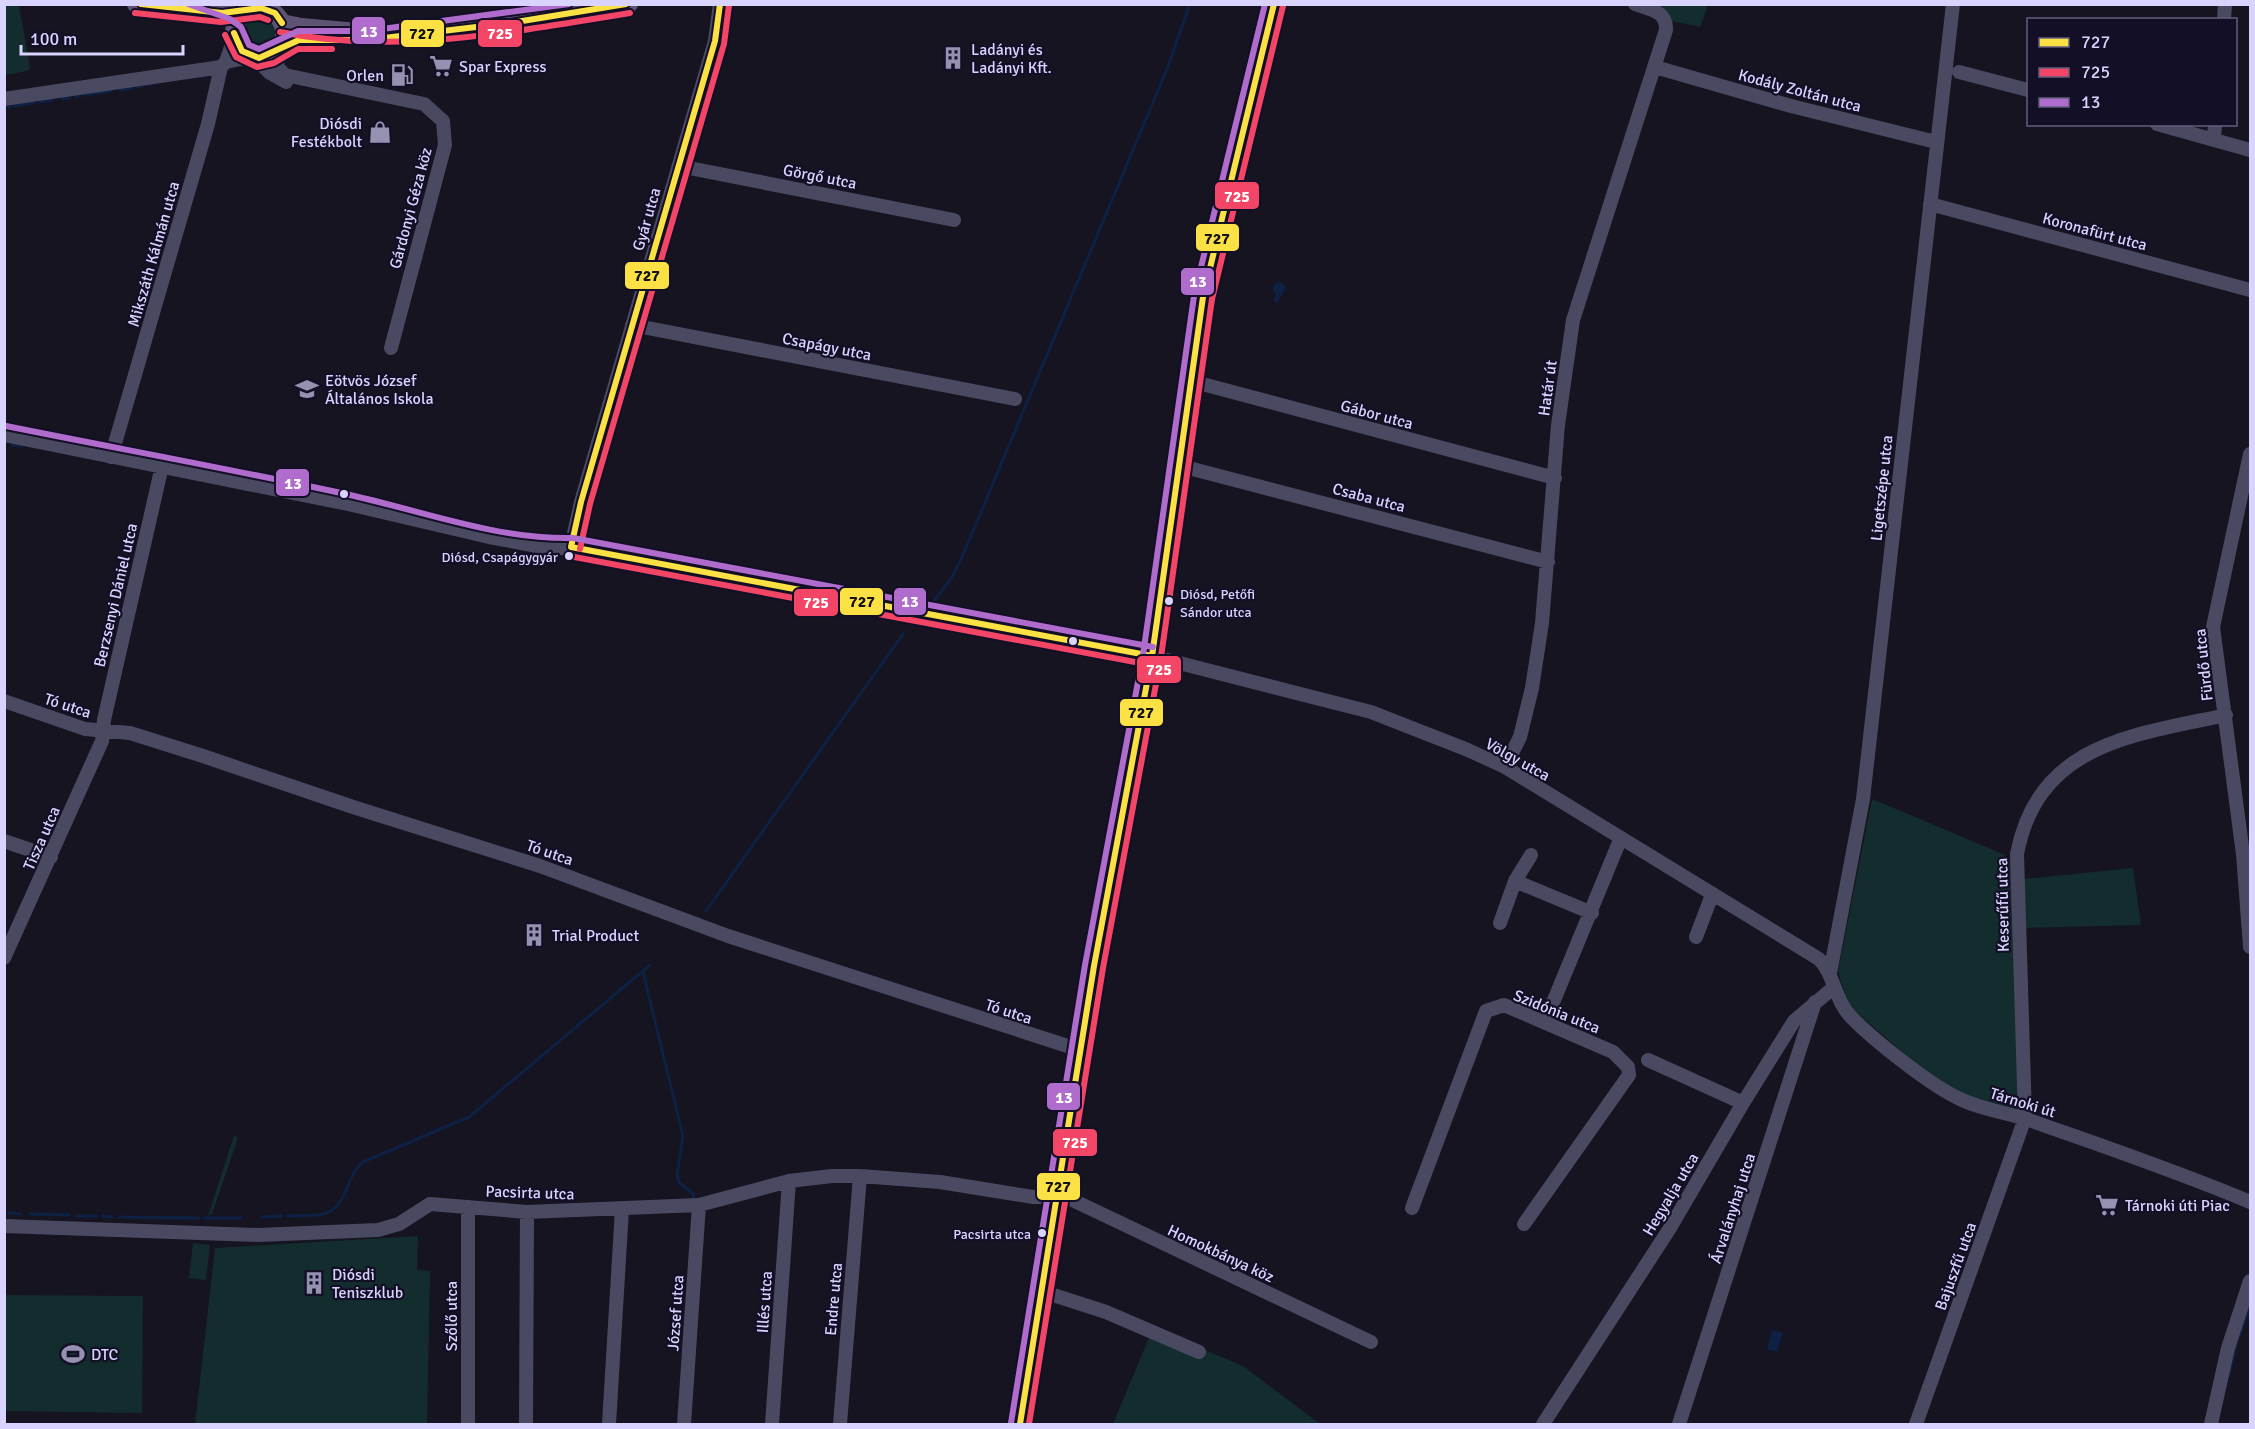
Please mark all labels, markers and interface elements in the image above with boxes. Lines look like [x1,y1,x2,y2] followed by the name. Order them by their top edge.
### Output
[351,16,386,45] line badge: 13
[21,18,183,56] scale bar
[2027,18,2237,126] legend
[400,19,445,48] line badge: 727
[477,19,523,48] line badge: 725
[360,22,378,42] text: 13
[409,24,435,44] text: 727
[487,24,513,44] text: 725
[30,28,77,50] text: 100 m
[2081,31,2110,53] text: 727
[971,40,1052,78] place label: Ladányi és Ladányi Kft.
[940,45,966,71] building icon: Ladányi és Ladányi Kft.
[428,53,454,79] supermarket icon: Spar Express
[459,57,546,77] place label: Spar Express
[2081,61,2110,83] text: 725
[389,62,415,88] fuel station icon: Orlen
[1736,65,1864,117] street label: Kodály Zoltán utca
[346,66,384,86] place label: Orlen
[2081,91,2100,113] text: 13
[291,114,362,152] place label: Diósdi Festékbolt
[367,119,393,145] shop icon: Diósdi Festékbolt
[385,145,437,271] street label: Gárdonyi Géza köz
[781,160,858,194] street label: Görgő utca
[124,179,184,329] street label: Mikszáth Kálmán utca
[1214,181,1260,210] line badge: 725
[628,185,666,253] street label: Gyár utca
[1224,187,1250,207] text: 725
[2040,208,2149,256] street label: Koronafürt utca
[1195,223,1240,252] line badge: 727
[1204,229,1230,249] text: 727
[624,261,670,290] line badge: 727
[634,266,660,286] text: 727
[1180,267,1215,296] line badge: 13
[1189,272,1207,292] text: 13
[780,329,873,365] street label: Csapágy utca
[1534,359,1562,417] street label: Határ út
[325,371,434,409] place label: Eötvös József Általános Iskola
[294,376,320,402] school or university icon: Eötvös József Általános Iskola
[1338,396,1415,434] street label: Gábor utca
[1866,434,1897,542] street label: Ligetszépe utca
[275,468,310,497] line badge: 13
[284,474,302,494] text: 13
[1330,479,1407,517] street label: Csaba utca
[338,488,350,500] unlabelled marker
[90,521,142,669] street label: Berzsenyi Dániel utca
[441,549,559,566] place label: Diósd, Csapágygyár
[563,550,575,562] marker: Diósd, Csapágygyár
[1180,586,1255,621] place label: Diósd, Petőfi Sándor utca
[839,587,884,616] line badge: 727
[893,587,927,616] line badge: 13
[793,588,839,617] line badge: 725
[849,592,875,612] text: 727
[901,592,919,612] text: 13
[803,593,829,613] text: 725
[1163,595,1175,607] marker: Diósd, Petőfi Sándor utca
[2190,628,2218,702] street label: Fürdő utca
[1067,635,1079,647] unlabelled marker
[1136,655,1182,684] line badge: 725
[1146,660,1172,680] text: 725
[42,689,94,723] street label: Tó utca
[1119,698,1164,727] line badge: 727
[1128,703,1154,723] text: 727
[1482,734,1553,786] street label: Völgy utca
[19,803,65,873] street label: Tisza utca
[524,836,576,870] street label: Tó utca
[1992,858,2014,952] street label: Keserűfű utca
[521,922,547,948] building icon: Trial Product
[552,926,639,946] place label: Trial Product
[1510,985,1603,1038] street label: Szidónia utca
[983,995,1035,1029] street label: Tó utca
[1046,1082,1081,1111] line badge: 13
[1987,1083,2058,1123] street label: Tárnoki út
[1055,1088,1073,1108] text: 13
[1052,1128,1098,1157] line badge: 725
[1062,1133,1088,1153] text: 725
[1638,1149,1703,1240] street label: Hegyalja utca
[1706,1151,1760,1266] street label: Árvalányhaj utca
[1036,1172,1081,1201] line badge: 727
[1045,1177,1071,1197] text: 727
[485,1181,575,1205] street label: Pacsirta utca
[2094,1192,2120,1218] supermarket icon: Tárnoki úti Piac
[2125,1196,2230,1216] place label: Tárnoki úti Piac
[1931,1219,1981,1313] street label: Bajuszfű utca
[1164,1221,1277,1287] street label: Homokbánya köz
[953,1226,1031,1243] place label: Pacsirta utca
[1036,1227,1048,1239] marker: Pacsirta utca
[821,1262,847,1336] street label: Endre utca
[332,1265,403,1303] place label: Diósdi Teniszklub
[301,1270,327,1296] building icon: Diósdi Teniszklub
[753,1270,777,1334] street label: Illés utca
[663,1274,689,1352] street label: József utca
[442,1281,462,1351] street label: Szőlő utca
[60,1341,86,1367] sports icon: DTC
[91,1345,118,1365] place label: DTC

